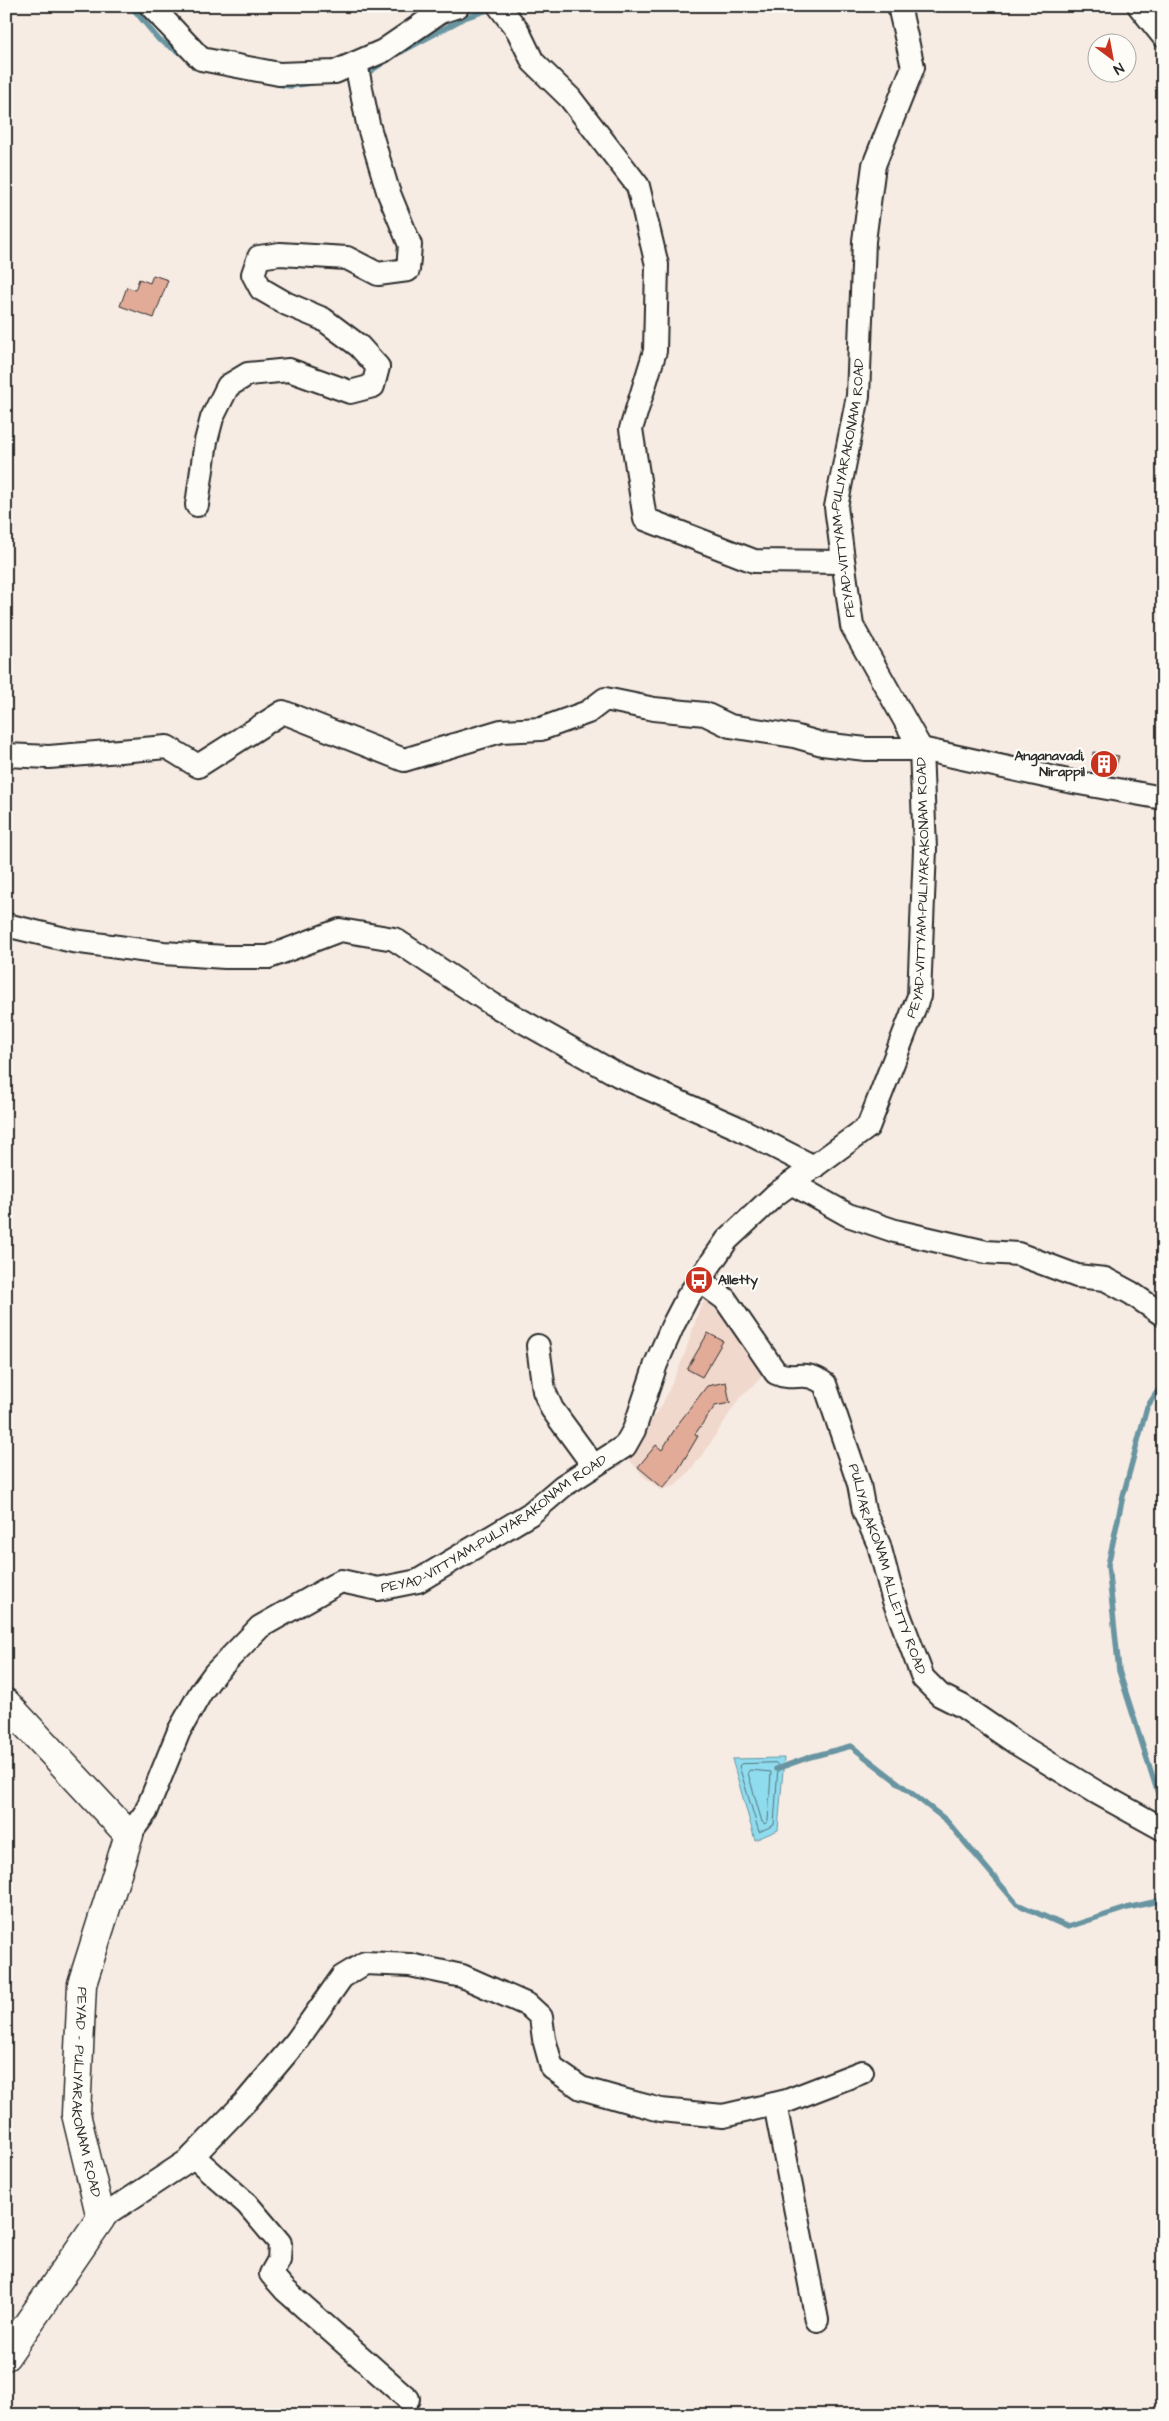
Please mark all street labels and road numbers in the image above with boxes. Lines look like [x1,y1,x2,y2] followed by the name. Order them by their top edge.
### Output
[825,358,869,619] street label: PEYAD-VITTYAM-PULIYARAKONAM ROAD
[901,757,935,1021] street label: PEYAD-VITTYAM-PULIYARAKONAM ROAD
[379,1450,611,1598] street label: PEYAD-VITTYAM-PULIYARAKONAM ROAD
[843,1461,931,1678] street label: PULIYARAKONAM ALLETTY ROAD
[66,1987,106,2199] street label: PEYAD - PULIYARAKONAM ROAD

